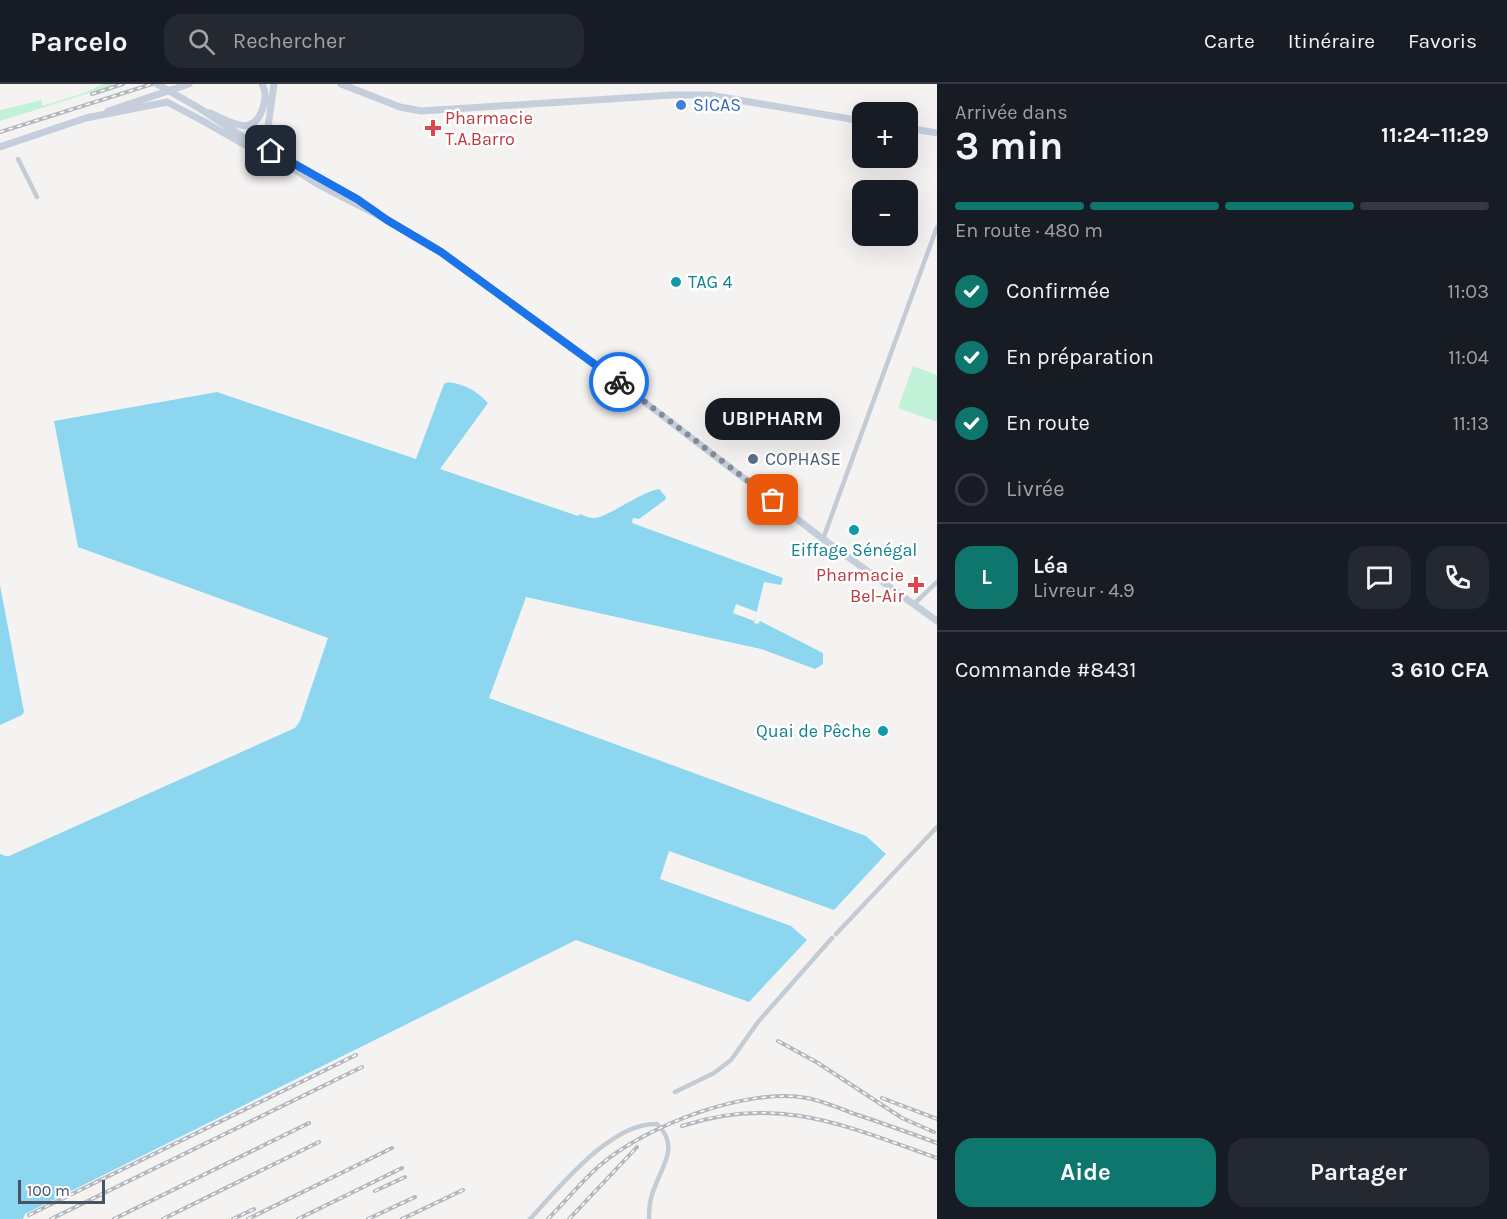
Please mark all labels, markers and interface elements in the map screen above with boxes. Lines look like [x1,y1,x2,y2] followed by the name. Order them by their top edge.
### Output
[164,14,584,68] search box
[30,25,128,58] text: Parcelo
[185,25,218,58] icon: search
[233,28,345,54] text: Rechercher
[1204,29,1255,53] text: Carte
[1288,29,1375,53] text: Itinéraire
[1408,29,1477,53] text: Favoris
[693,94,741,116] place label: SICAS
[674,98,688,112] marker: SICAS
[955,101,1068,124] text: Arrivée dans
[852,102,918,246] map controls
[852,102,918,168] button: +
[445,107,533,150] place label: Pharmacie T.A.Barro
[426,121,440,135] marker: Pharmacie T.A.Barro
[1381,122,1489,148] text: 11:24–11:29
[955,123,1063,169] text: 3 min
[245,125,296,176] pin
[254,134,287,167] icon: home
[852,180,918,246] button: −
[955,219,1103,242] text: En route · 480 m
[688,271,733,293] place label: TAG 4
[669,275,683,289] marker: TAG 4
[955,275,988,308] icon: check
[1006,278,1110,304] text: Confirmée
[1447,280,1489,303] text: 11:03
[955,341,988,374] icon: check
[1006,344,1154,370] text: En préparation
[1448,346,1489,369] text: 11:04
[589,352,649,412] courier
[603,366,636,399] icon: bike
[706,398,840,440] callout: UBIPHARM
[722,407,823,430] text: UBIPHARM
[955,407,988,440] icon: check
[1006,410,1090,436] text: En route
[1453,412,1489,435] text: 11:13
[765,448,841,470] place label: COPHASE
[746,452,760,466] marker: COPHASE
[747,474,798,525] pin
[1006,476,1064,502] text: Livrée
[756,483,789,516] icon: bag
[847,523,861,537] marker: Eiffage Sénégal
[791,539,917,561] place label: Eiffage Sénégal
[1348,546,1411,609] button: chat
[1426,546,1489,609] button: phone
[1033,553,1068,579] text: Léa
[816,564,904,607] place label: Pharmacie Bel-Air
[981,564,992,590] text: L
[909,578,923,592] marker: Pharmacie Bel-Air
[1033,579,1135,602] text: Livreur · 4.9
[955,657,1136,683] text: Commande #8431
[1391,657,1489,683] text: 3 610 CFA
[756,720,871,742] place label: Quai de Pêche
[876,724,890,738] marker: Quai de Pêche
[955,1138,1216,1207] button: Aide
[1228,1138,1489,1207] button: Partager
[18,1177,105,1204] scale bar
[27,1181,70,1200] text: 100 m

